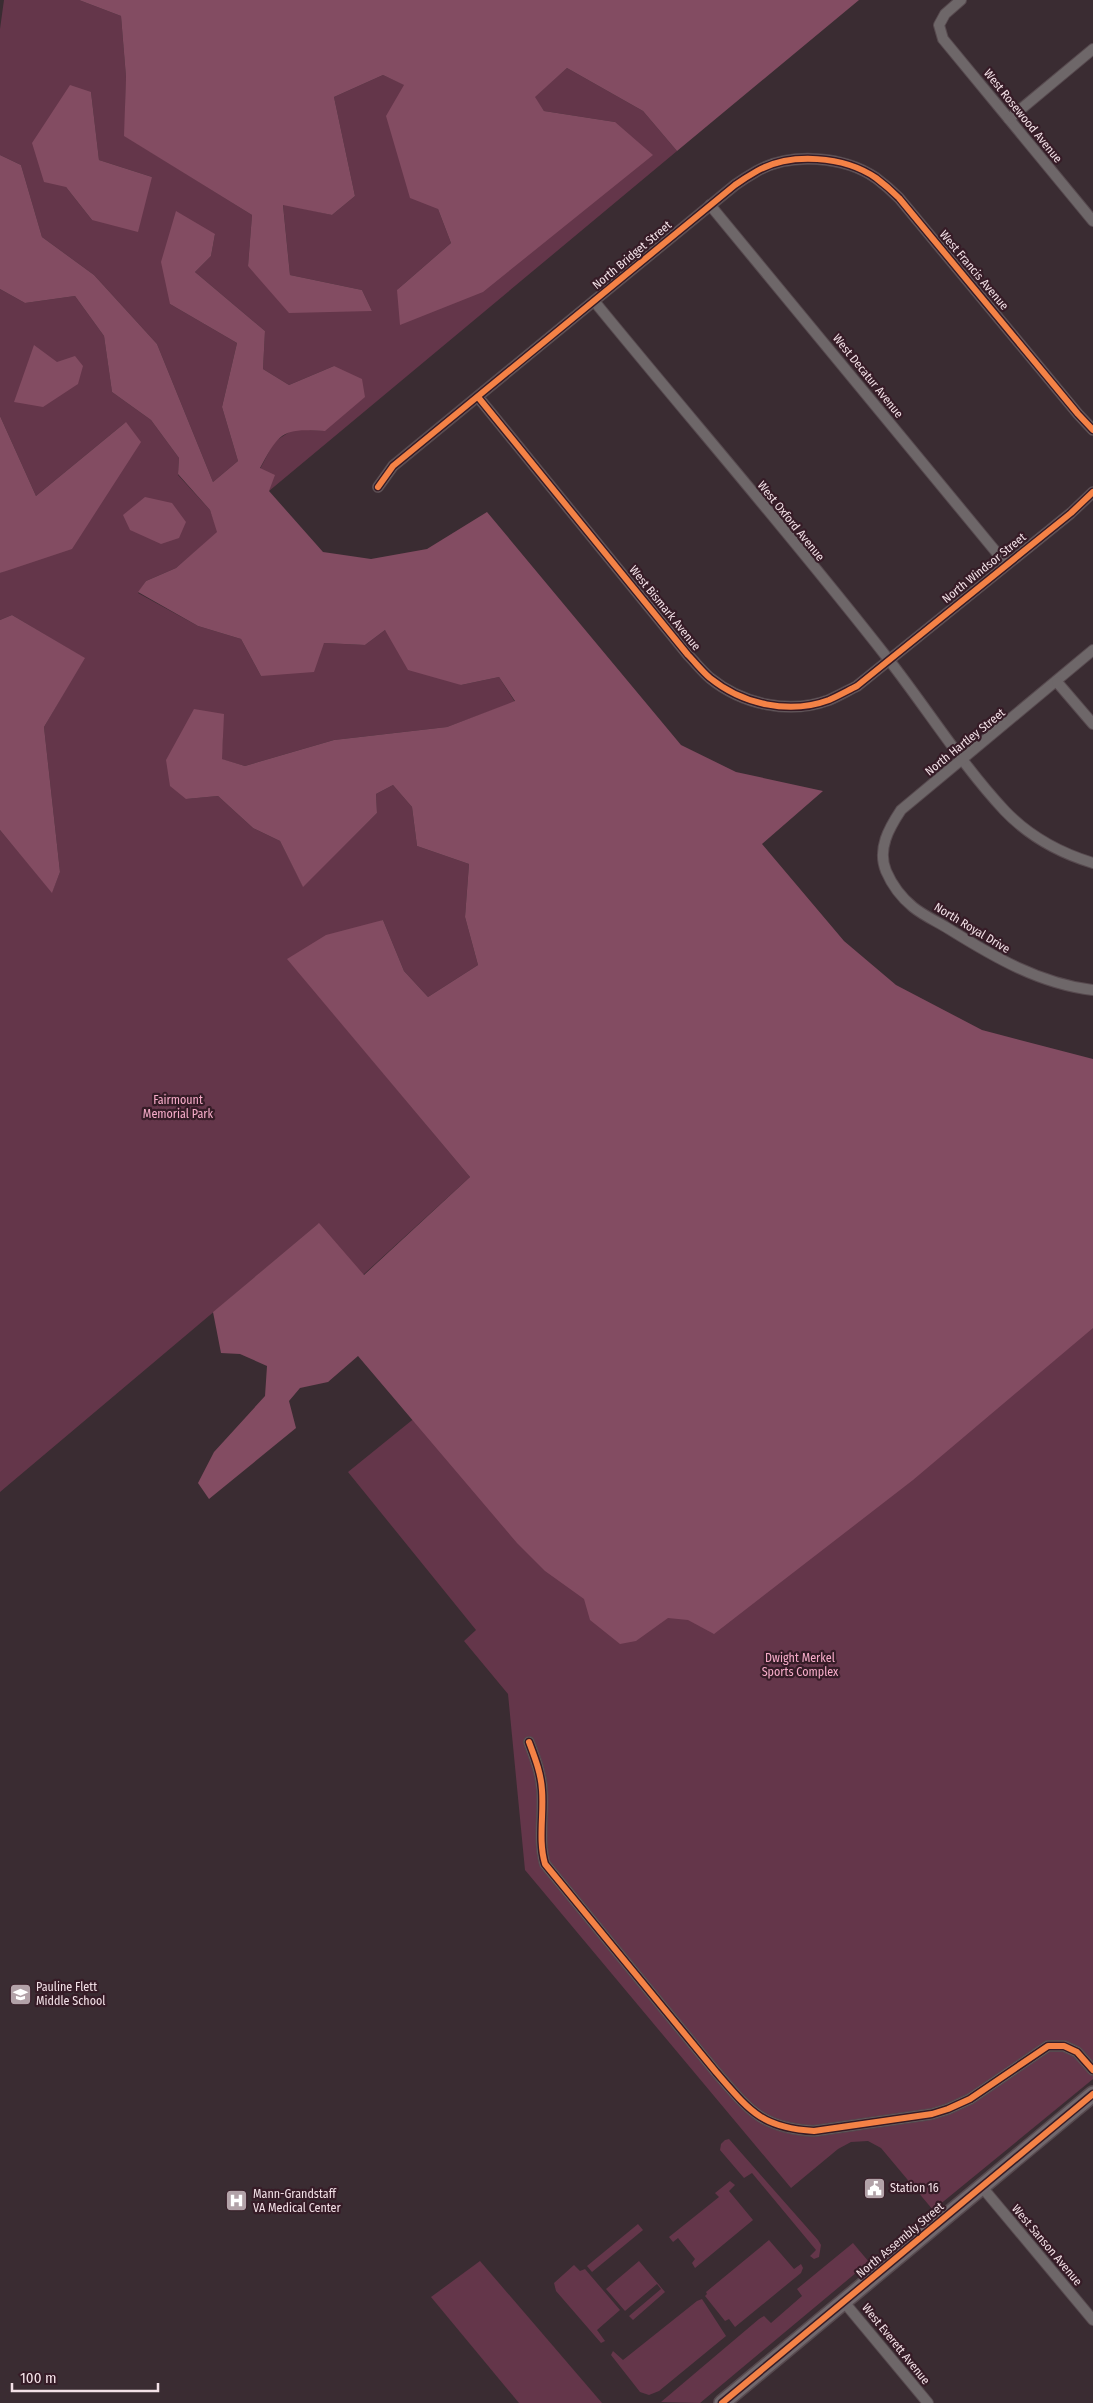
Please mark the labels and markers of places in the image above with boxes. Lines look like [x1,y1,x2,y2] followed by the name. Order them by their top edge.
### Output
[36,1980,105,2008] place label: Pauline Flett Middle School
[8,1982,32,2006] school or university icon: Pauline Flett Middle School
[862,2176,886,2200] public building icon: Station 16
[890,2181,939,2195] place label: Station 16
[253,2187,342,2215] place label: Mann-Grandstaff VA Medical Center
[225,2189,249,2213] hospital icon: Mann-Grandstaff VA Medical Center

